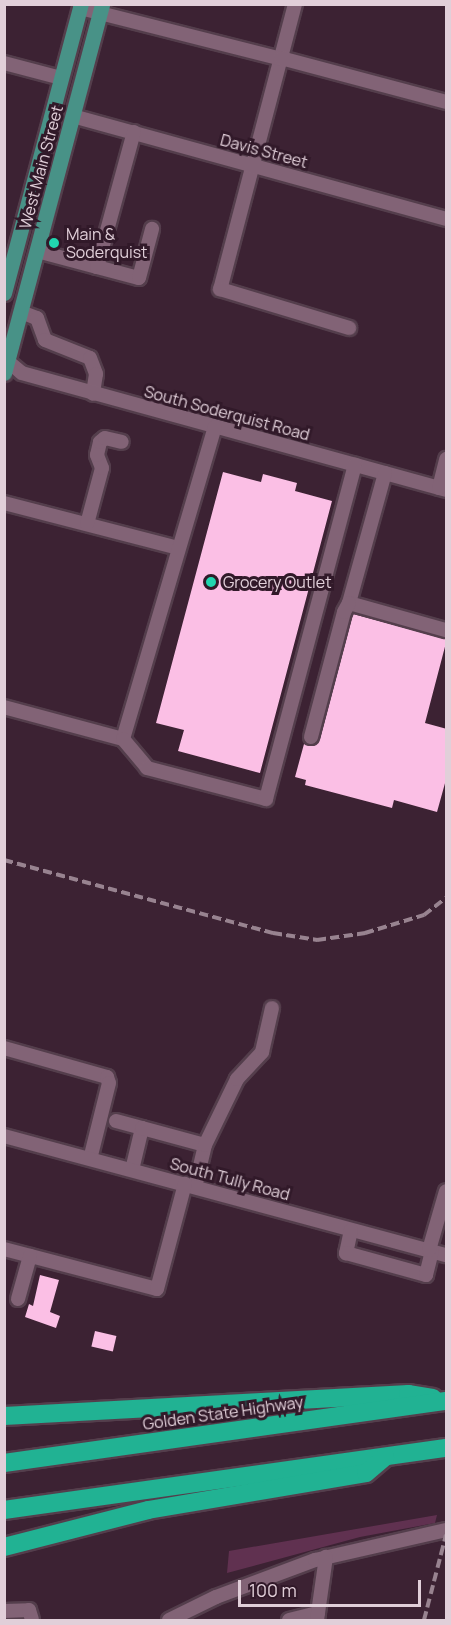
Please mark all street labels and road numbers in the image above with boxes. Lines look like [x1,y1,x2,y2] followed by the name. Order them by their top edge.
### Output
[15,103,67,231] street label: West Main Street
[218,130,310,172] street label: Davis Street
[142,382,312,444] street label: South Soderquist Road
[168,1154,292,1204] street label: South Tully Road
[142,1392,304,1434] street label: Golden State Highway

